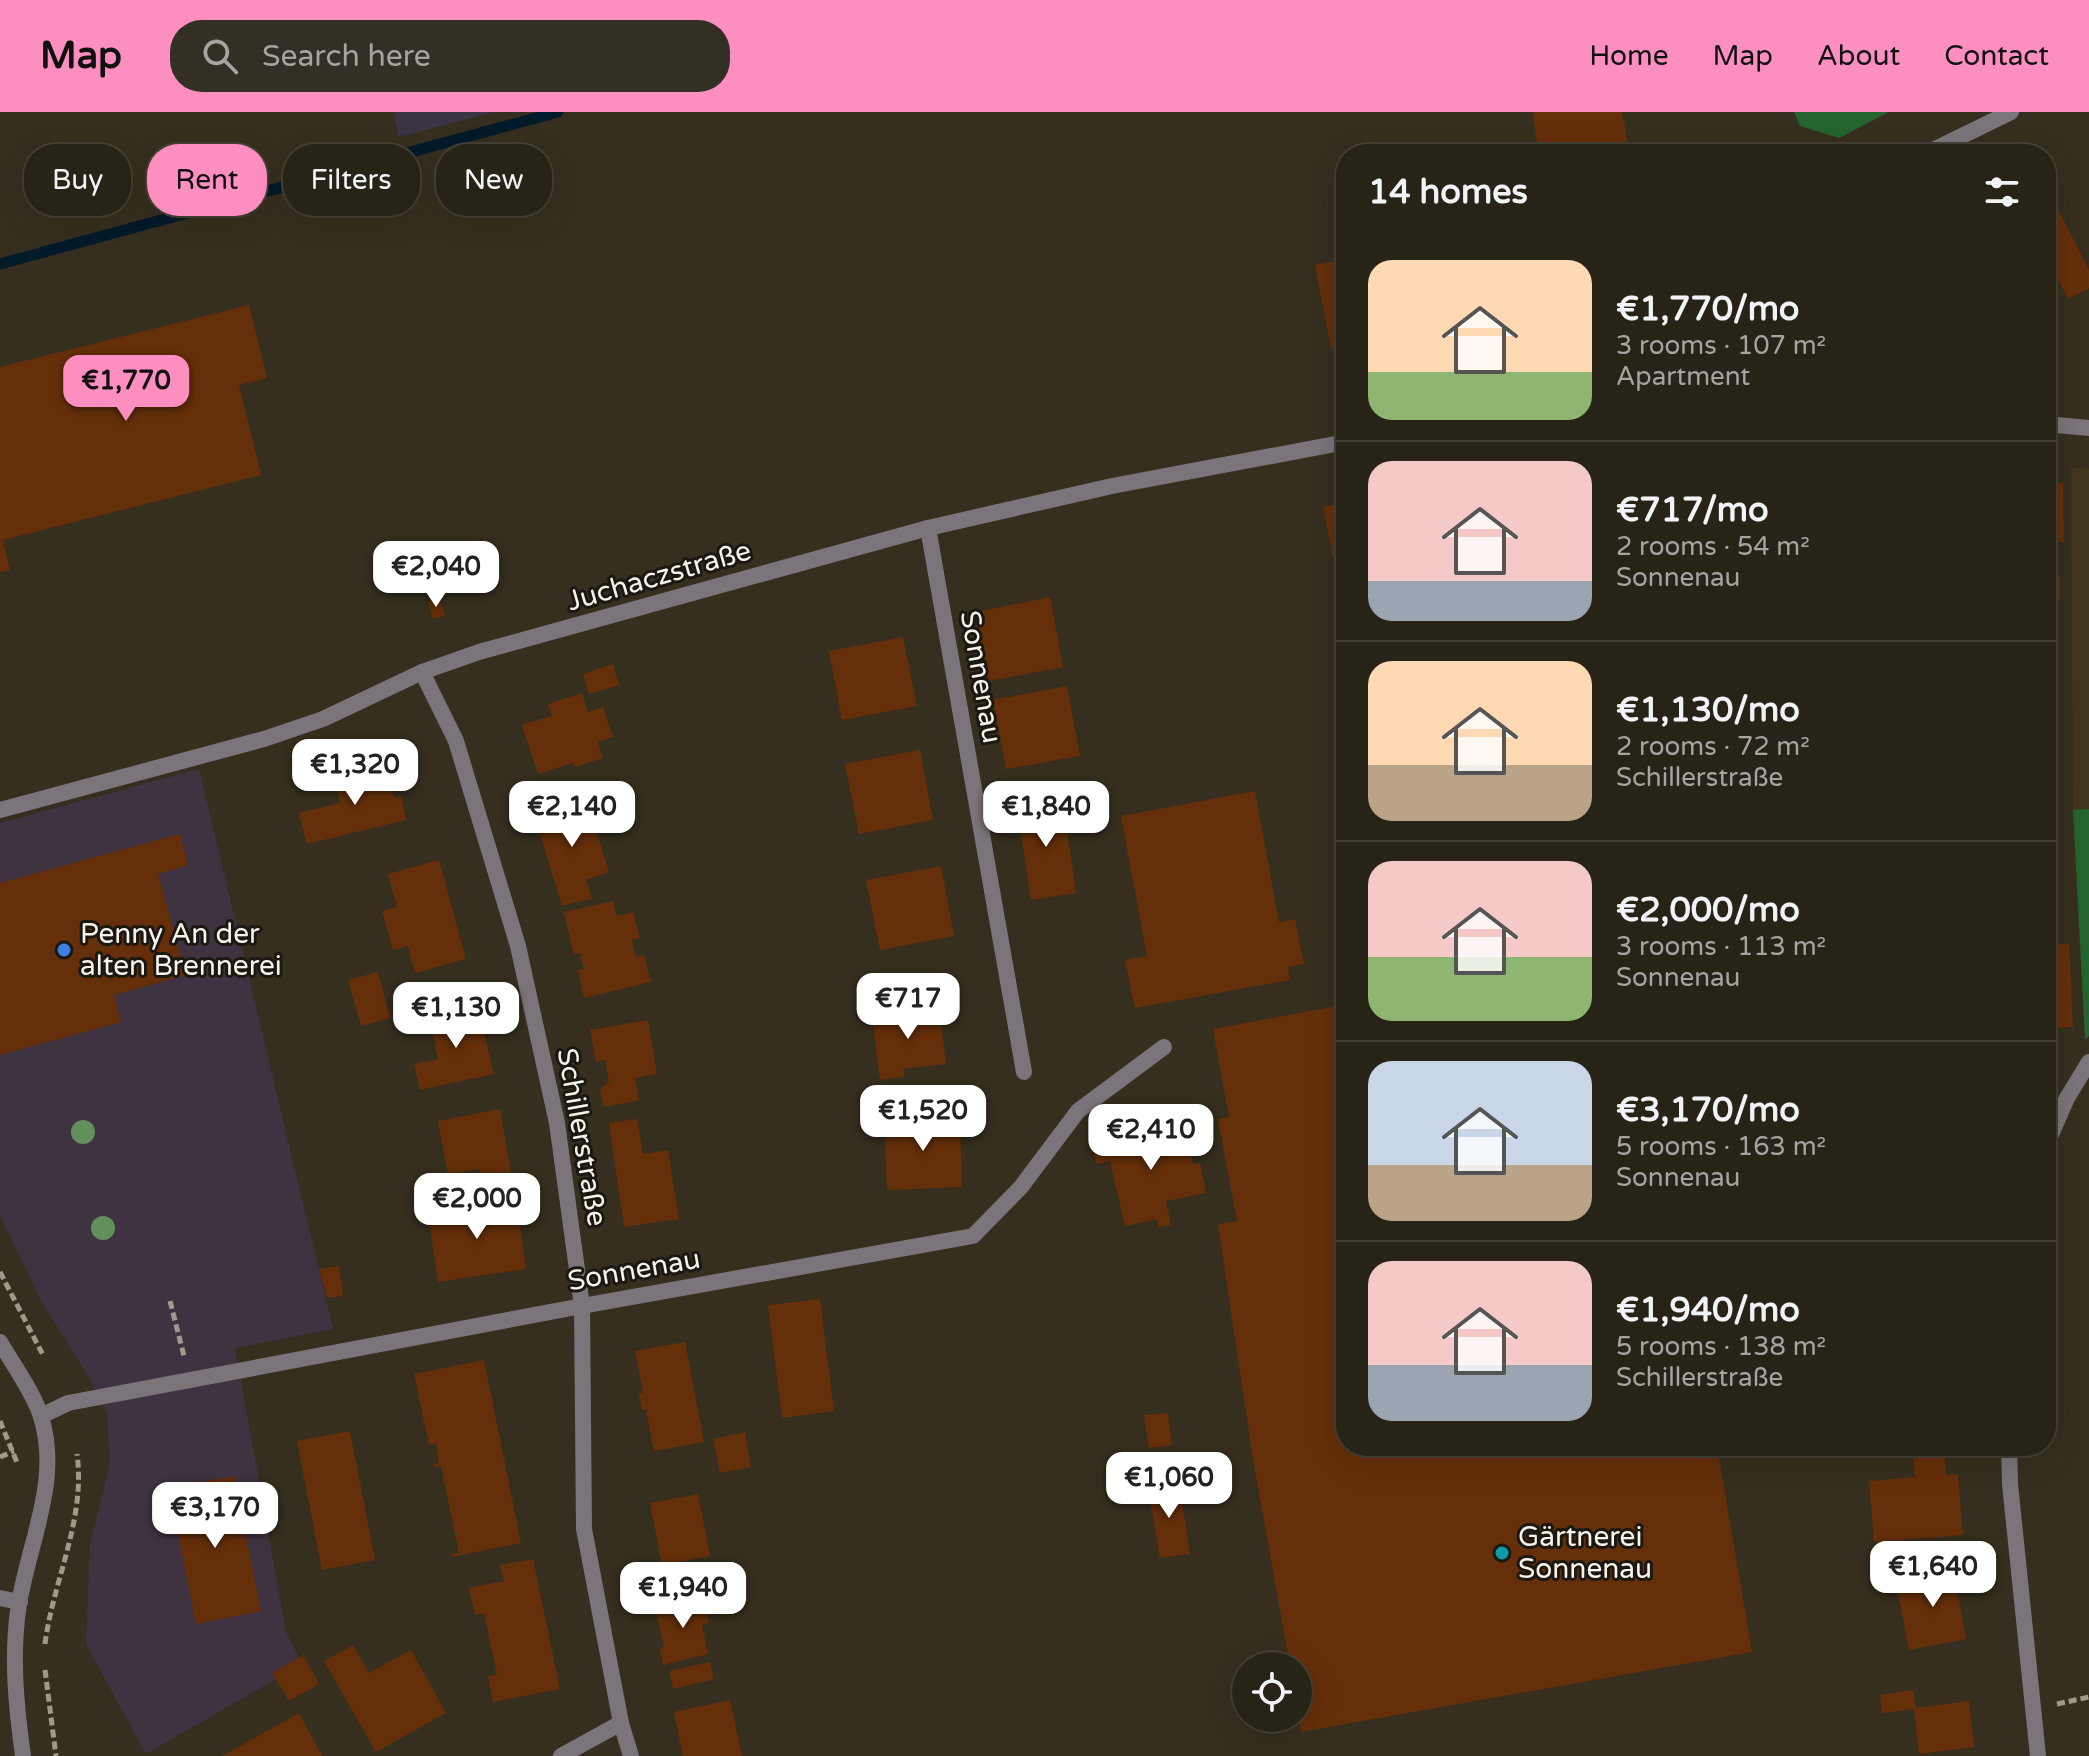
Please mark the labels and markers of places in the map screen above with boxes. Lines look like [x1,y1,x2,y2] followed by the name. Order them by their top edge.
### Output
[61,355,191,423] pin: €1,770
[371,541,501,609] pin: €2,040
[290,739,420,807] pin: €1,320
[507,781,637,849] pin: €2,140
[981,781,1111,849] pin: €1,840
[80,917,282,983] place label: Penny An der alten Brennerei
[55,941,73,959] marker: Penny An der alten Brennerei
[861,973,955,1041] pin: €717
[391,982,521,1050] pin: €1,130
[858,1085,988,1153] pin: €1,520
[1086,1104,1216,1172] pin: €2,410
[412,1173,542,1241] pin: €2,000
[1104,1452,1234,1520] pin: €1,060
[150,1482,280,1550] pin: €3,170
[1518,1520,1652,1586] place label: Gärtnerei Sonnenau
[1868,1541,1998,1609] pin: €1,640
[1493,1544,1511,1562] marker: Gärtnerei Sonnenau
[618,1562,748,1630] pin: €1,940

